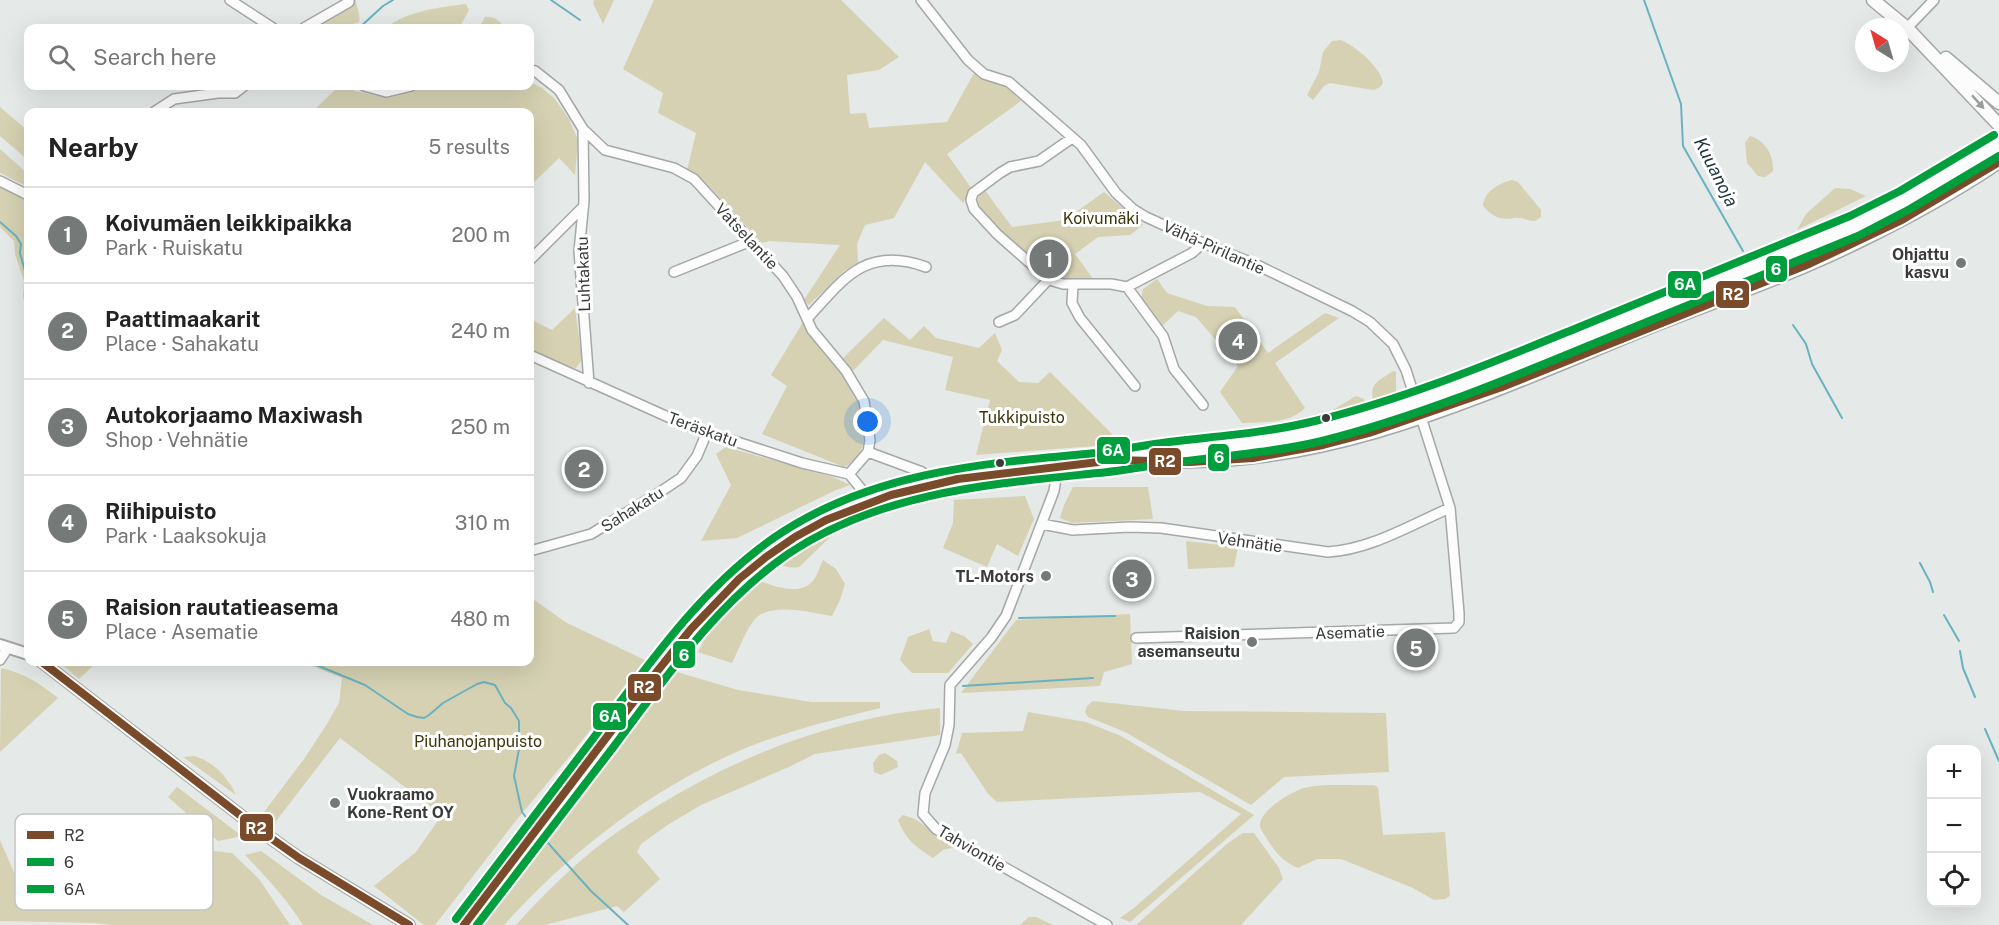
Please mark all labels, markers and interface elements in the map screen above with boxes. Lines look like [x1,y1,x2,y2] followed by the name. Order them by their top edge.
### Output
[1855,18,1909,72] north arrow
[24,24,534,90] search box
[45,41,78,74] icon: search
[93,44,217,70] text: Search here
[1971,94,1984,109] one-way arrow
[48,132,138,163] text: Nearby
[1690,134,1743,210] water label: Kuuanoja
[428,135,510,159] text: 5 results
[711,199,782,273] street label: Vatselantie
[1063,209,1139,228] park label: Koivumäki
[105,210,352,236] text: Koivumäen leikkipaikka
[1160,217,1268,278] street label: Vähä-Pirilantie
[63,223,72,247] text: 1
[452,223,510,247] text: 200 m
[105,236,243,260] text: Park · Ruiskatu
[573,236,594,312] street label: Luhtakatu
[1030,236,1068,282] pin: 1
[1892,245,1949,282] place label: Ohjattu kasvu
[1765,255,1788,283] line badge: 6
[1954,256,1968,270] marker: Ohjattu kasvu
[1771,260,1781,279] text: 6
[1667,270,1702,299] line badge: 6A
[1674,275,1696,294] text: 6A
[1715,280,1750,309] line badge: R2
[1722,285,1744,304] text: R2
[105,306,260,332] text: Paattimaakarit
[1218,318,1258,364] pin: 4
[61,319,74,343] text: 2
[451,319,510,343] text: 240 m
[105,332,259,356] text: Place · Sahakatu
[105,402,363,428] text: Autokorjaamo Maxiwash
[853,407,882,436] your location
[665,408,740,451] street label: Teräskatu
[979,408,1065,427] park label: Tukkipuisto
[1320,412,1332,424] unlabelled marker
[61,415,74,439] text: 3
[451,415,510,439] text: 250 m
[105,428,248,452] text: Shop · Vehnätie
[1096,436,1131,465] line badge: 6A
[1102,441,1124,460] text: 6A
[1207,443,1230,472] line badge: 6
[564,446,604,492] pin: 2
[1148,447,1182,476] line badge: R2
[1214,448,1224,467] text: 6
[1154,452,1176,471] text: R2
[994,457,1006,469] unlabelled marker
[597,483,667,536] street label: Sahakatu
[105,498,216,524] text: Riihipuisto
[61,511,74,535] text: 4
[455,511,510,535] text: 310 m
[105,524,266,548] text: Park · Laaksokuja
[1216,529,1284,556] street label: Vehnätie
[1112,556,1152,602] pin: 3
[955,567,1034,586] place label: TL-Motors
[1039,569,1053,583] marker: TL-Motors
[105,594,339,620] text: Raision rautatieasema
[61,607,74,631] text: 5
[450,607,510,631] text: 480 m
[105,620,258,644] text: Place · Asematie
[1315,622,1385,643] street label: Asematie
[1137,624,1240,661] place label: Raision asemanseutu
[1396,626,1436,670] pin: 5
[1245,635,1259,649] marker: Raision asemanseutu
[672,640,696,669] line badge: 6
[679,646,689,665] text: 6
[627,673,662,702] line badge: R2
[633,678,655,697] text: R2
[592,702,627,731] line badge: 6A
[599,707,621,726] text: 6A
[414,732,542,751] park label: Piuhanojanpuisto
[1927,745,1981,907] map controls
[1927,745,1981,799] button: +
[347,785,454,822] place label: Vuokraamo Kone-Rent OY
[328,796,342,810] marker: Vuokraamo Kone-Rent OY
[1927,799,1981,853] button: −
[239,813,274,842] line badge: R2
[15,814,213,910] legend
[245,819,267,838] text: R2
[934,821,1009,876] street label: Tahviontie
[64,826,84,845] text: R2
[64,853,74,872] text: 6
[1927,853,1981,907] button: locate
[64,880,85,899] text: 6A

